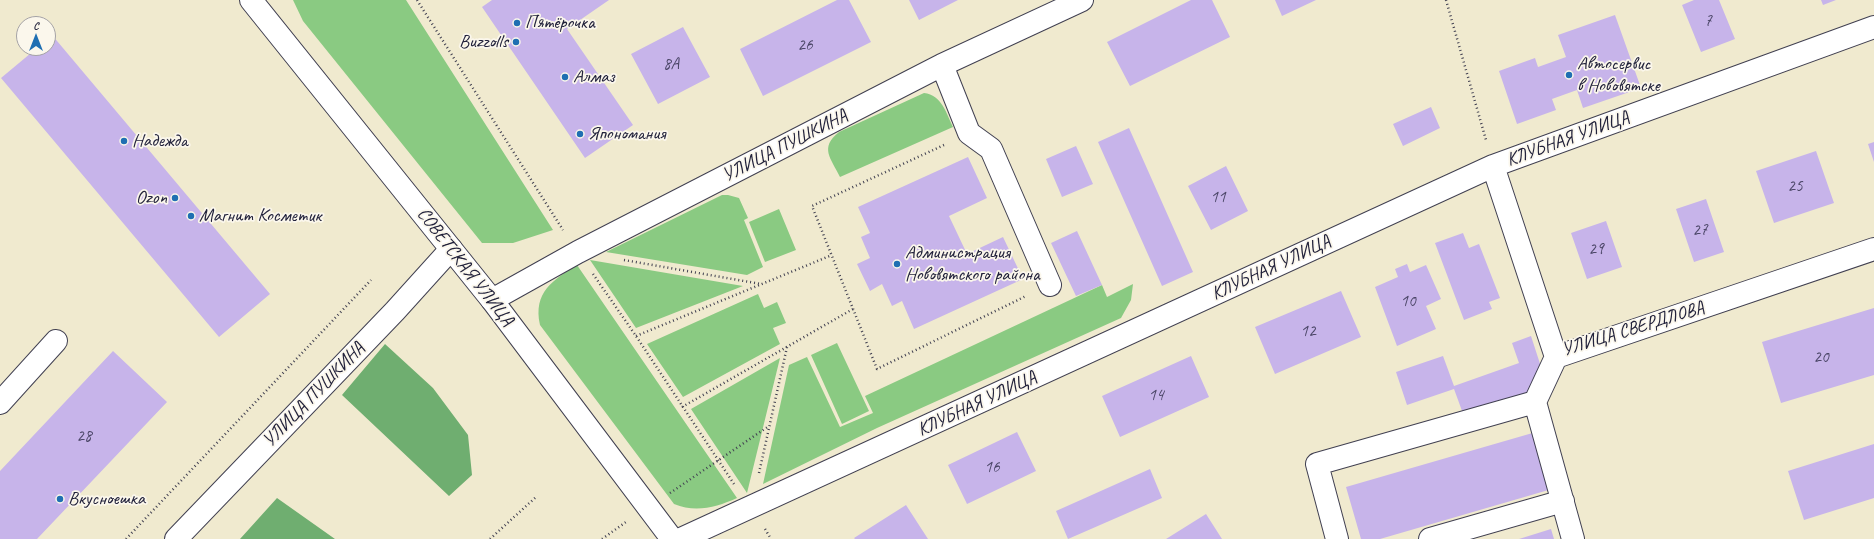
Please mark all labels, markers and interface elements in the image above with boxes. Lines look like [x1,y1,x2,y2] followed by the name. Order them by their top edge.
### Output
[525,12,595,34] place label: Пятёрочка
[1704,12,1712,32] house number: 7
[16,16,56,56] north arrow
[33,18,39,32] text: С
[512,18,522,28] marker: Пятёрочка
[459,31,508,53] place label: Buzzolls
[797,36,813,56] house number: 26
[511,37,521,47] marker: Buzzolls
[1577,53,1660,97] place label: Автосервис в Нововятске
[663,55,679,75] house number: 8А
[573,66,614,88] place label: Алмаз
[1564,70,1574,80] marker: Автосервис в Нововятске
[560,72,570,82] marker: Алмаз
[719,105,851,187] street label: УЛИЦА ПУШКИНА
[1504,106,1632,172] street label: КЛУБНАЯ УЛИЦА
[588,123,665,145] place label: Япономания
[575,129,585,139] marker: Япономания
[132,130,188,152] place label: Надежда
[119,136,129,146] marker: Надежда
[1787,177,1803,197] house number: 25
[136,187,167,209] place label: Ozon
[1210,188,1226,208] house number: 11
[170,193,180,203] marker: Ozon
[412,203,518,331] street label: СОВЕТСКАЯ УЛИЦА
[199,205,321,227] place label: Магнит Косметик
[186,211,196,221] marker: Магнит Косметик
[1692,221,1708,241] house number: 27
[1208,230,1334,306] street label: КЛУБНАЯ УЛИЦА
[1588,240,1604,260] house number: 29
[905,242,1040,286] place label: Администрация Нововятского района
[892,259,902,269] marker: Администрация Нововятского района
[1400,292,1416,312] house number: 10
[1559,296,1707,362] street label: УЛИЦА СВЕРДЛОВА
[1300,322,1316,342] house number: 12
[258,338,370,452] street label: УЛИЦА ПУШКИНА
[1813,348,1829,368] house number: 20
[914,366,1040,442] street label: КЛУБНАЯ УЛИЦА
[1148,386,1164,406] house number: 14
[76,427,92,447] house number: 28
[984,458,1000,478] house number: 16
[68,488,145,510] place label: Вкусноешка
[55,494,65,504] marker: Вкусноешка

